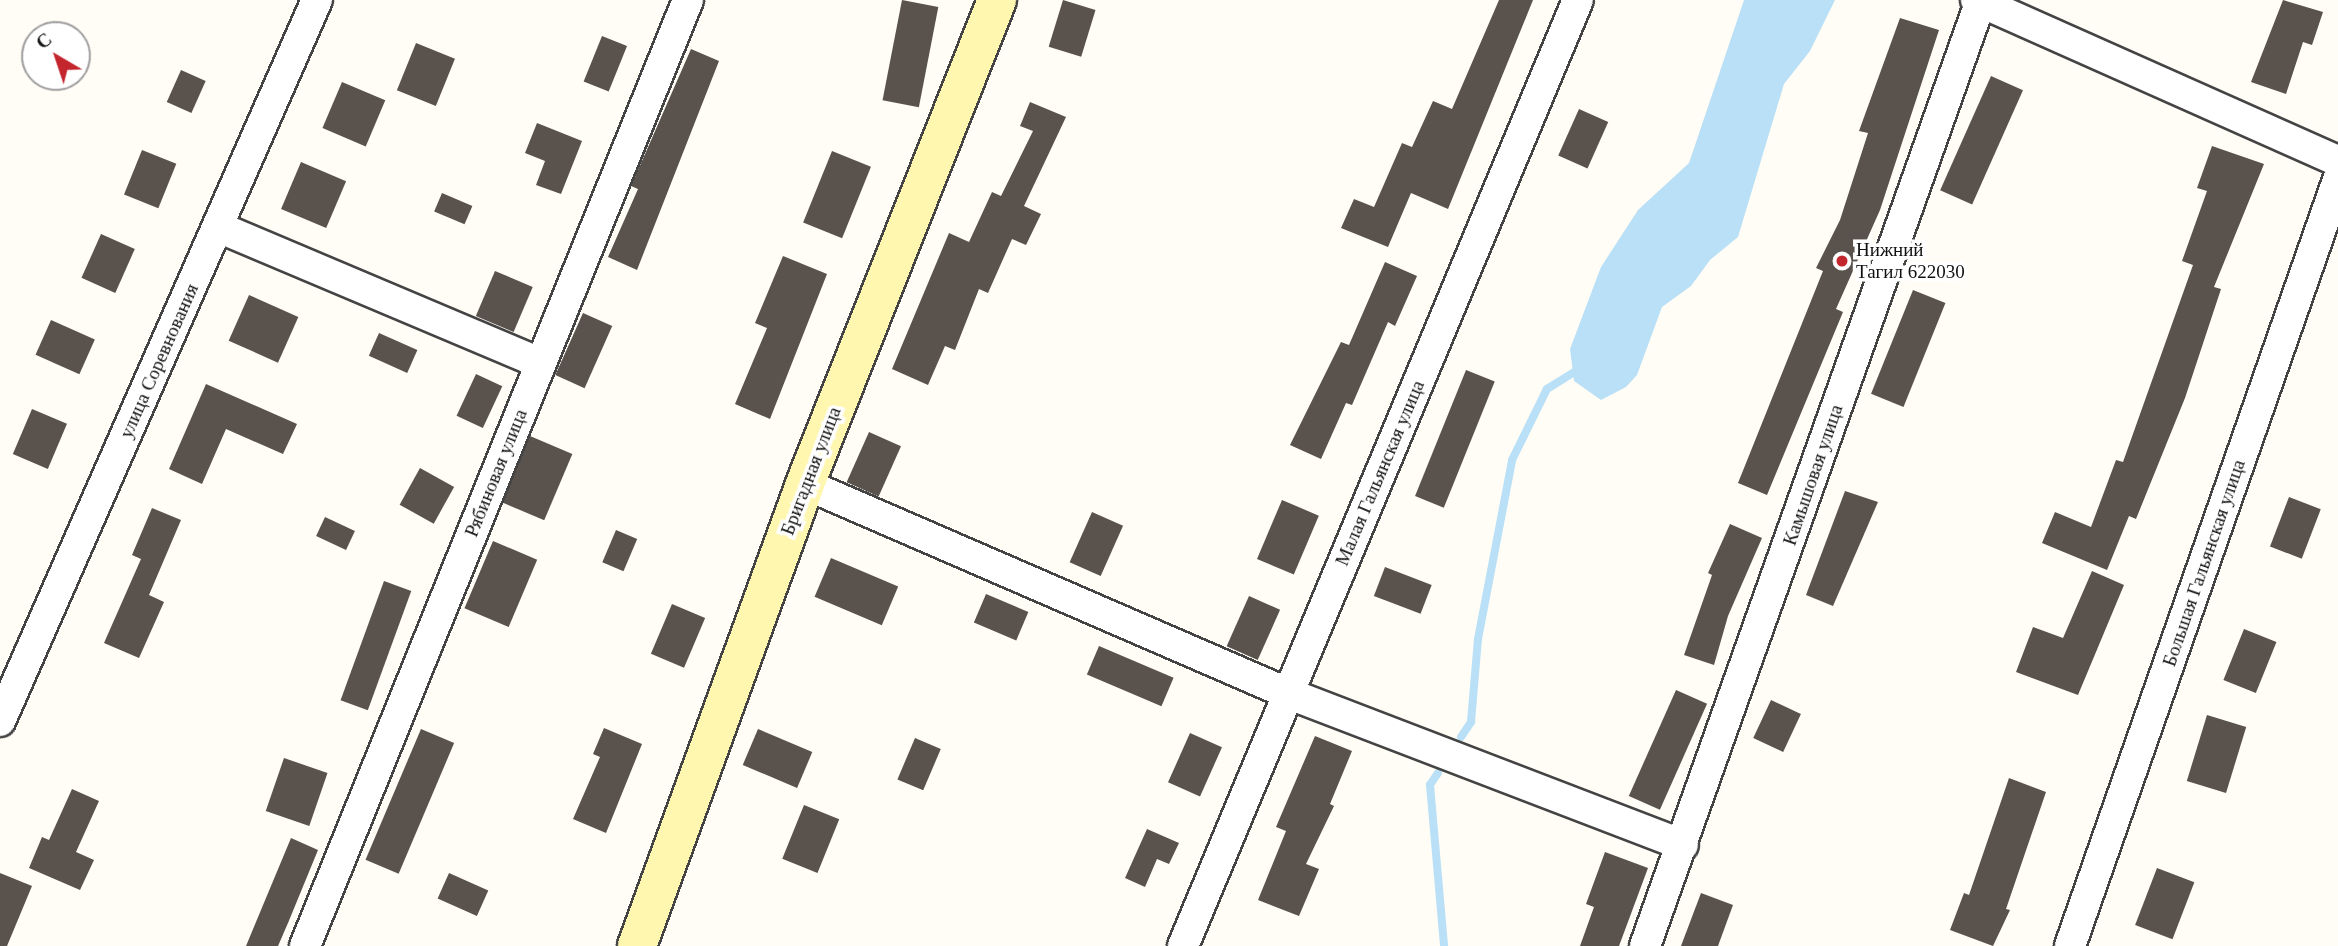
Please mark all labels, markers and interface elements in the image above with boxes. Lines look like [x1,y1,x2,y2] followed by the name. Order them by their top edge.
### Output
[21,21,91,91] north arrow
[32,28,56,53] text: С
[1856,239,1965,283] place label: Нижний Тагил 622030
[1834,253,1850,269] marker: Нижний Тагил 622030
[115,280,203,442] street label: улица Соревнования
[1331,377,1429,569] street label: Малая Гальянская улица
[1778,402,1848,548] street label: Камышовая улица
[776,404,846,538] street label: Бригадная улица
[460,406,532,540] street label: Рябиновая улица
[2158,457,2250,669] street label: Большая Гальянская улица

